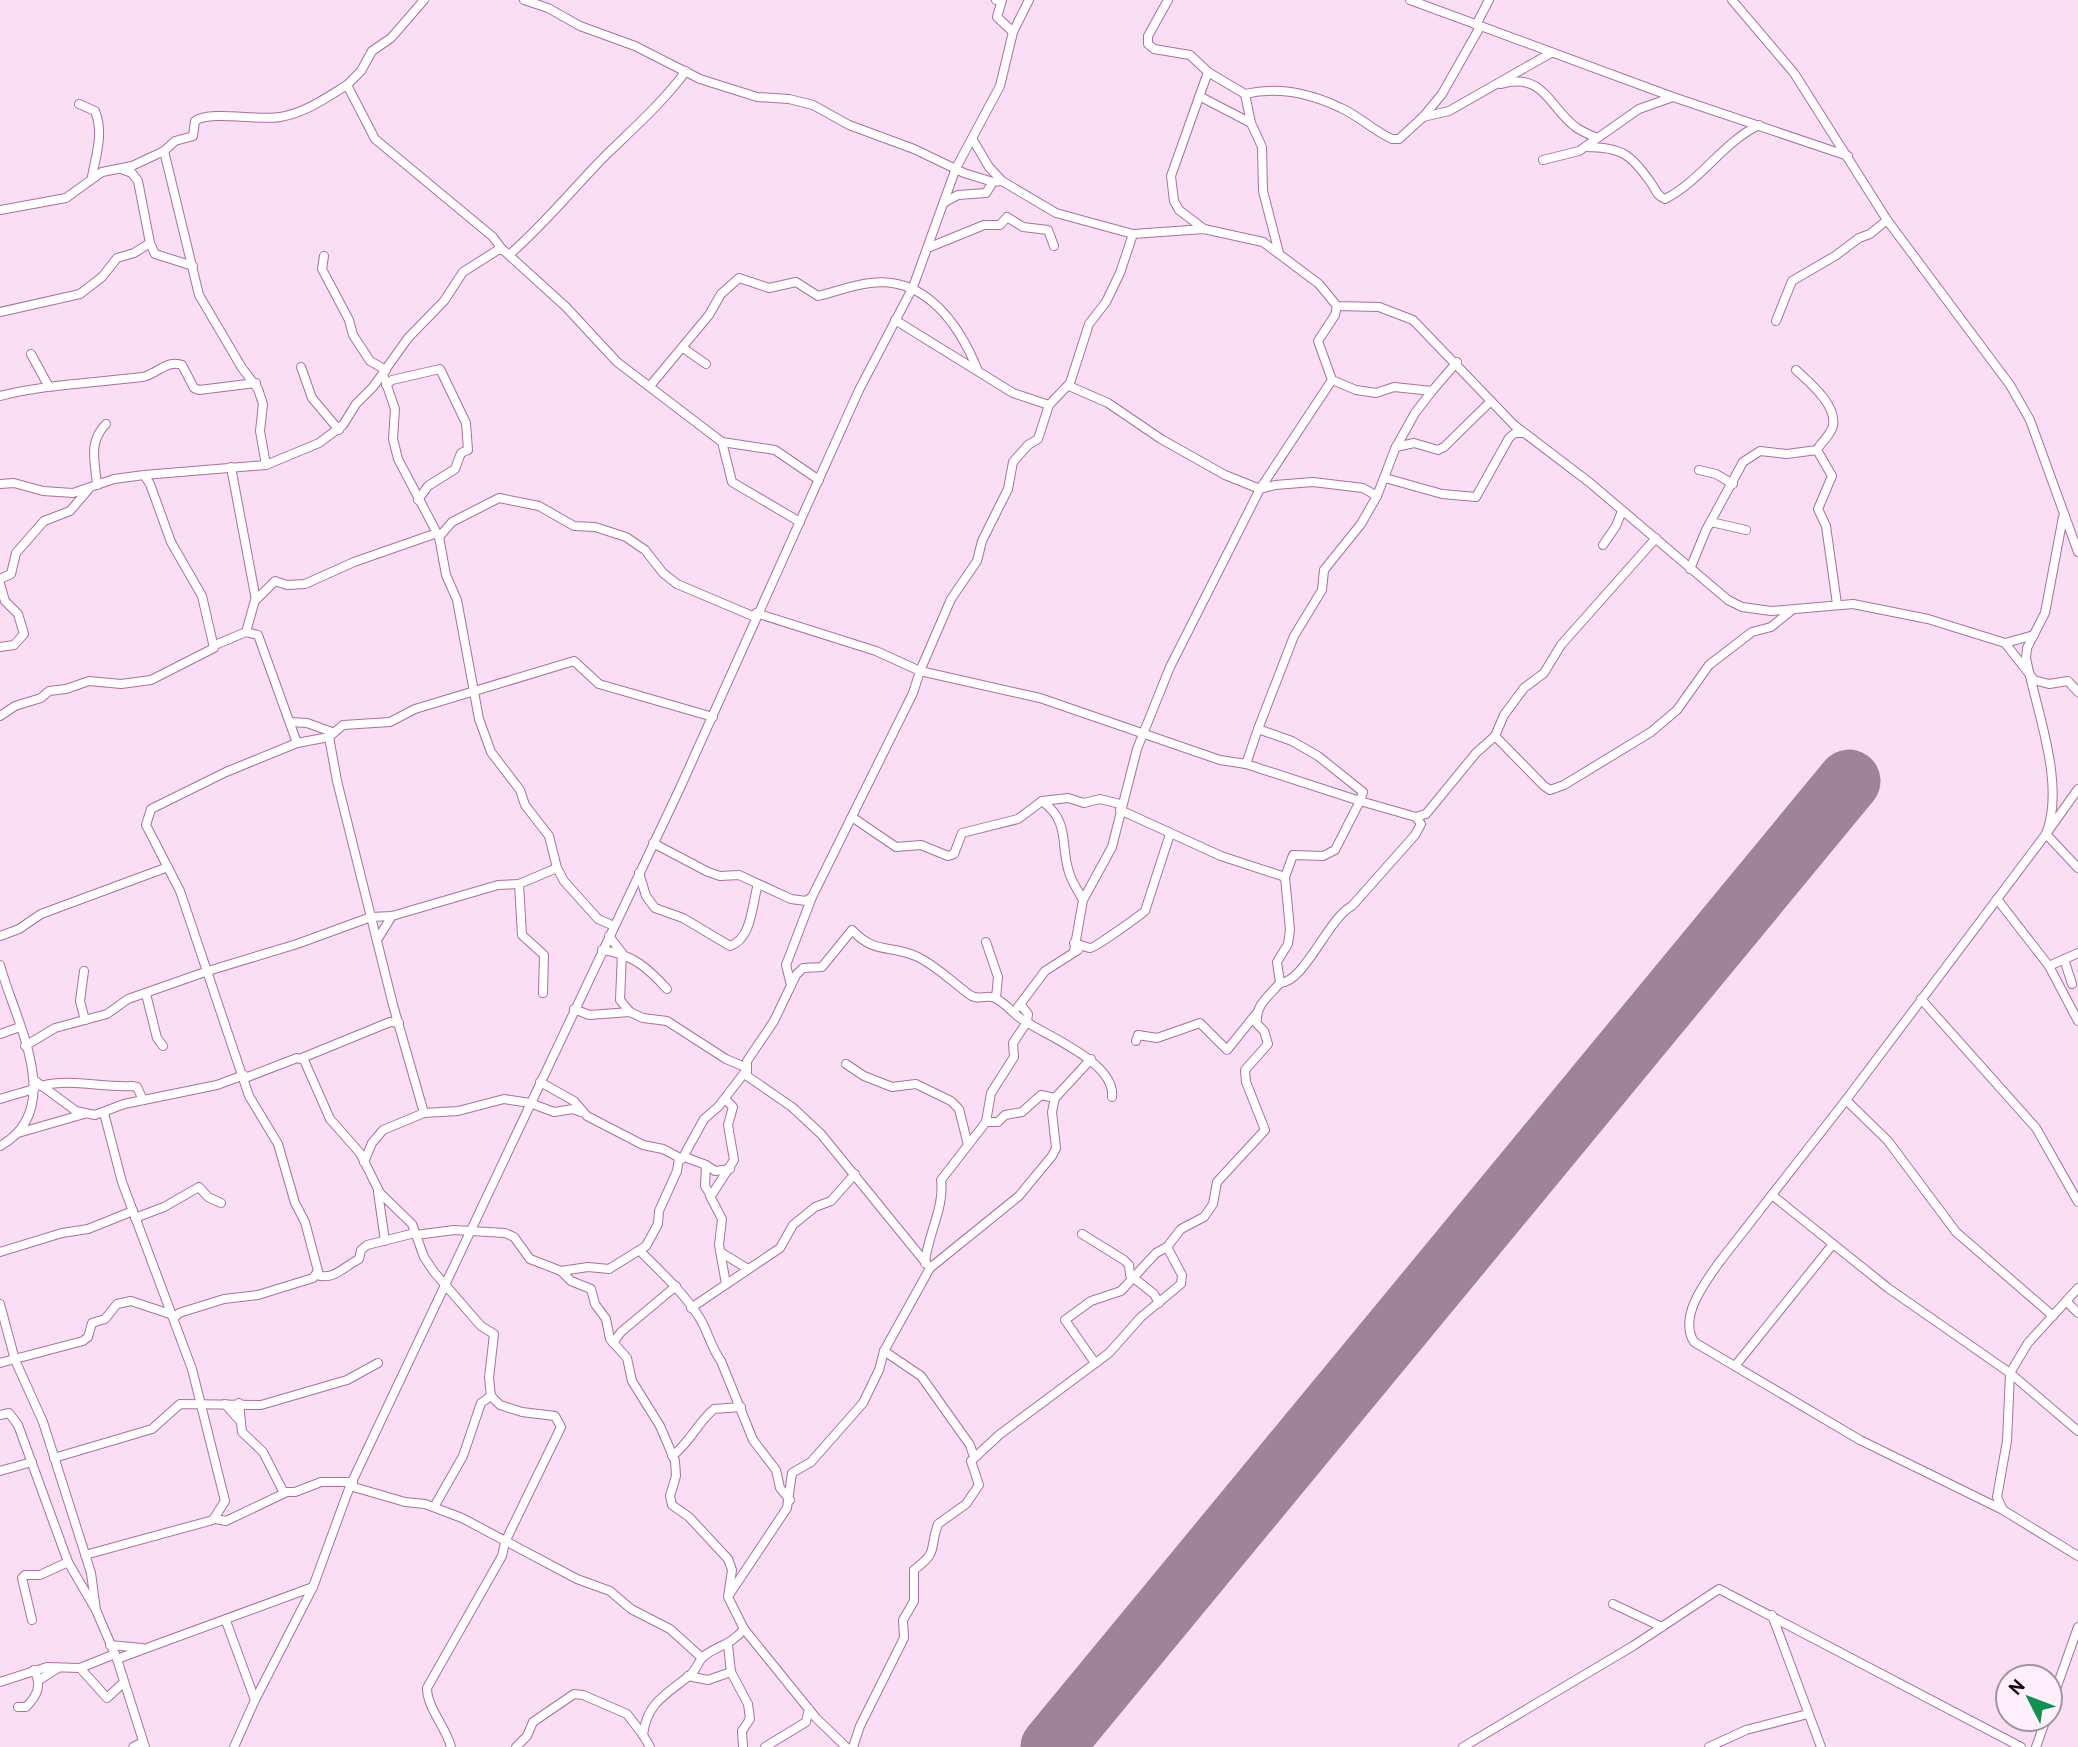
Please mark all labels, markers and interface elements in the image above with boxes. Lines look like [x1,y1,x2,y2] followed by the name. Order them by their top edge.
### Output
[1994,1663,2064,1733] north arrow
[2004,1675,2031,1701] text: N

